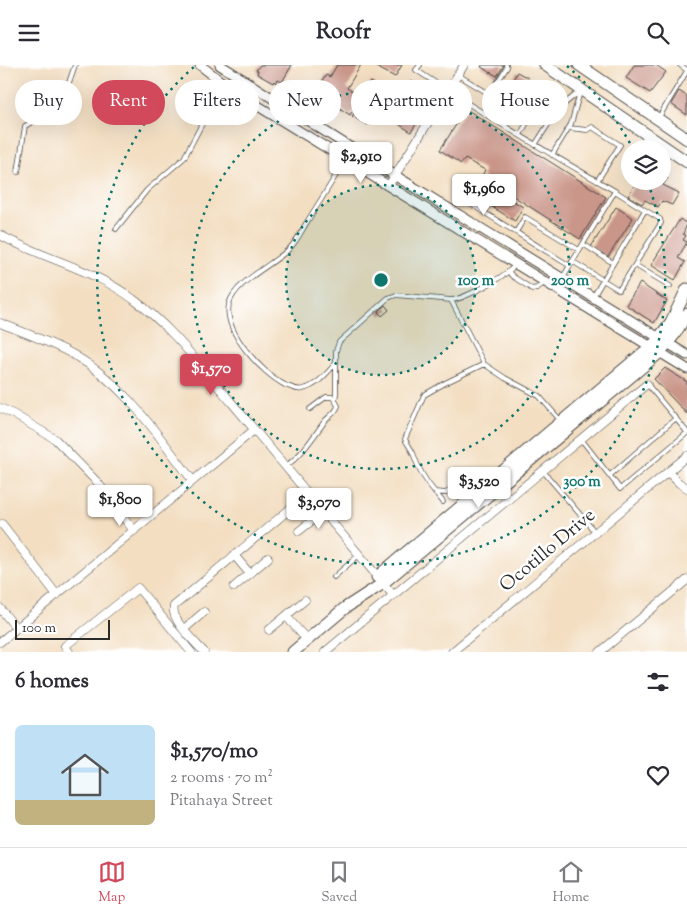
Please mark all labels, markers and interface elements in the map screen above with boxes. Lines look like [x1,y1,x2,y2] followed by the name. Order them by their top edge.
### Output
[316,17,371,49] text: Roofr
[15,19,43,47] icon: menu
[644,19,672,47] icon: search
[15,80,82,125] chip: Buy
[92,80,165,125] chip: Rent
[175,80,259,125] chip: Filters
[269,80,341,125] chip: New
[351,80,472,125] chip: Apartment
[482,80,568,125] chip: House
[621,140,671,190] map controls
[621,140,671,190] button: layers
[320,141,402,184] pin: $2,910
[340,146,382,169] text: $2,910
[443,173,525,216] pin: $1,960
[463,178,505,201] text: $1,960
[372,271,390,289] centre of rings
[458,271,495,292] text: 100 m
[551,271,590,292] text: 200 m
[170,353,252,396] pin: $1,570
[191,358,231,381] text: $1,570
[438,467,520,509] pin: $3,520
[459,471,499,494] text: $3,520
[563,472,601,493] text: 300 m
[79,485,161,527] pin: $1,800
[278,487,360,530] pin: $3,070
[99,489,141,512] text: $1,800
[297,492,341,515] text: $3,070
[494,503,602,599] street label: Ocotillo Drive
[15,617,110,640] scale bar
[22,619,56,639] text: 100 m
[15,667,89,697] text: 6 homes
[644,668,672,696] icon: filters
[170,737,258,767] text: $1,570/mo
[55,745,115,805] icon: home
[644,761,672,789] icon: heart
[170,767,273,790] text: 2 rooms · 70 m²
[170,790,273,813] text: Pitahaya Street
[98,858,126,908] tab: Map
[321,858,357,908] tab: Saved
[553,858,589,908] tab: Home

